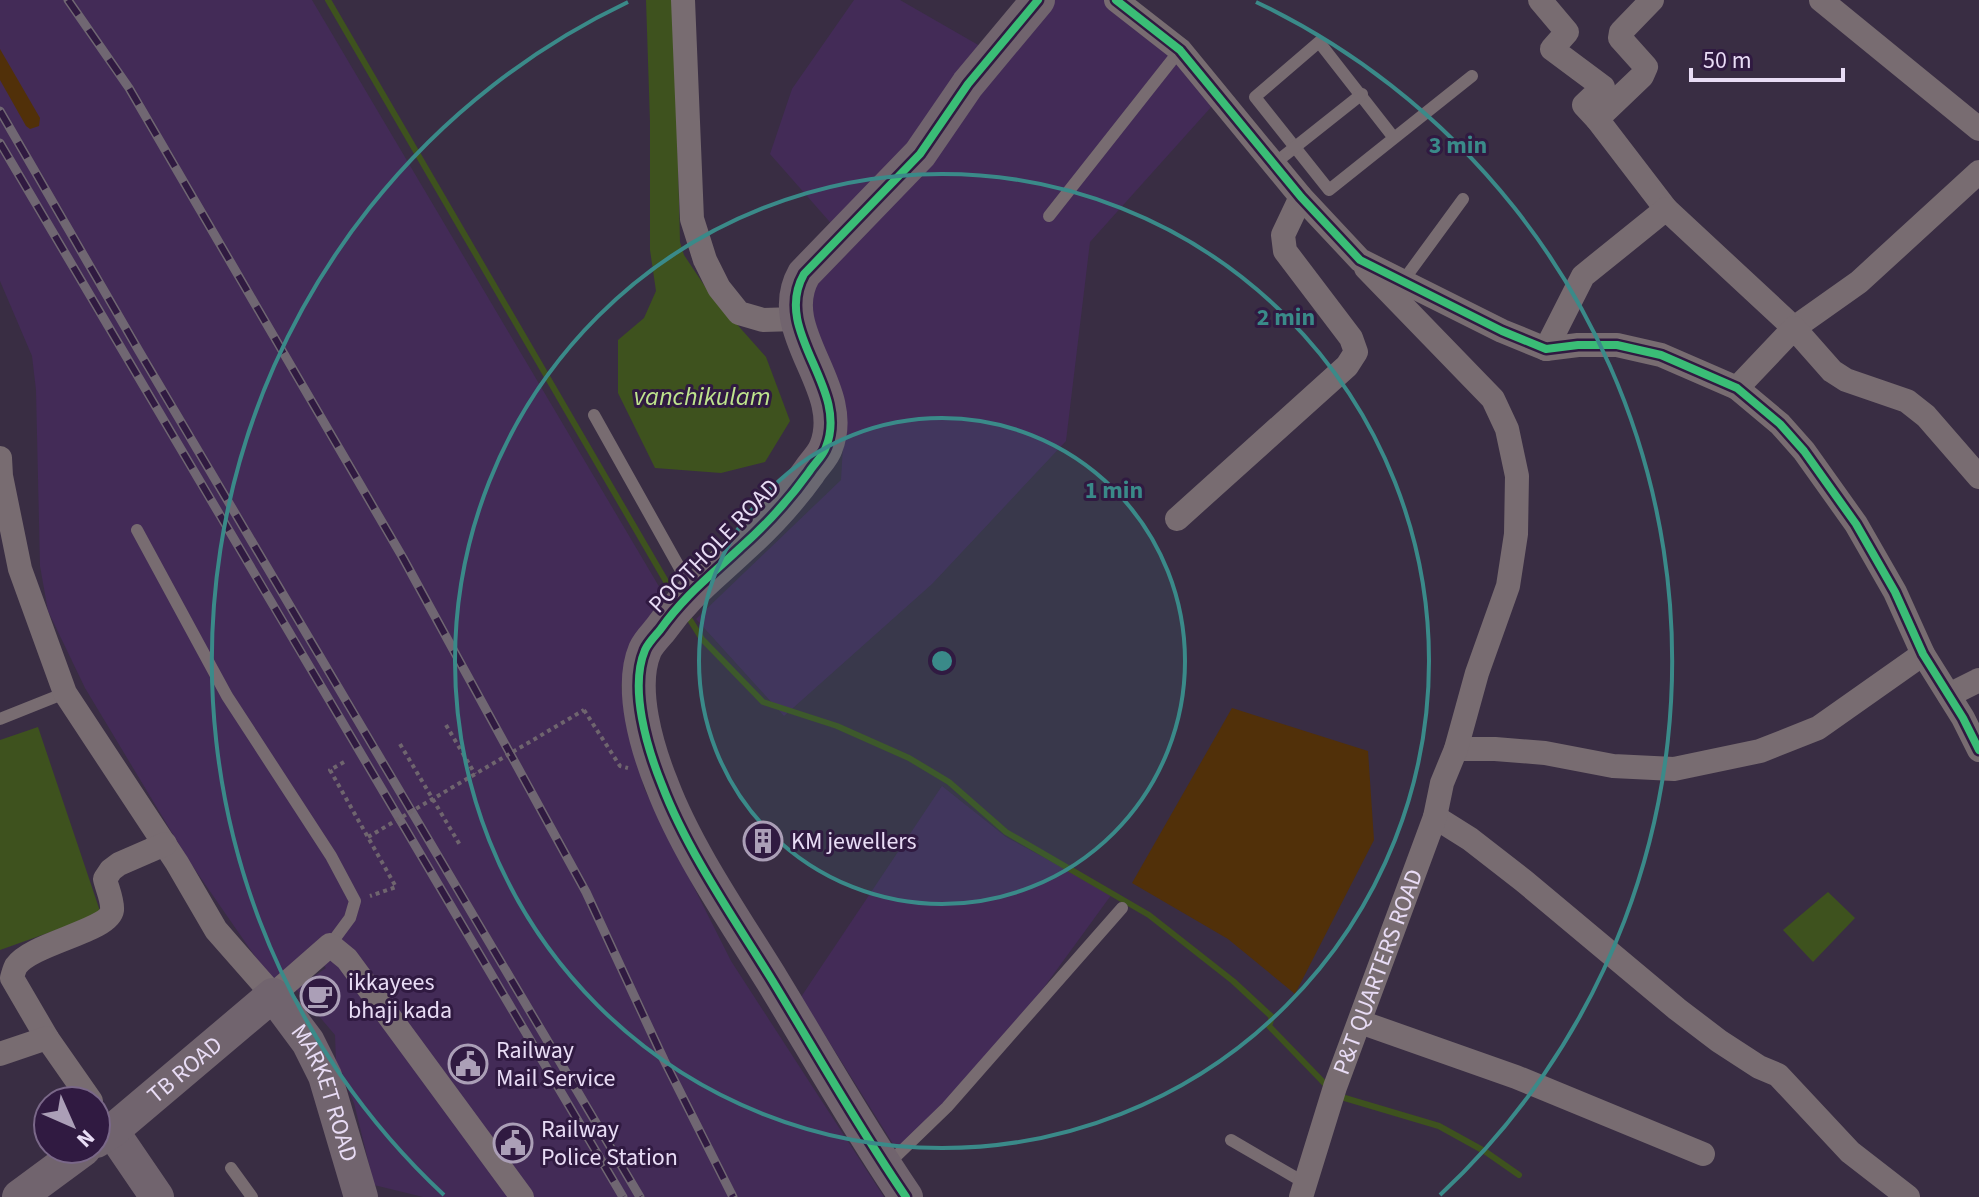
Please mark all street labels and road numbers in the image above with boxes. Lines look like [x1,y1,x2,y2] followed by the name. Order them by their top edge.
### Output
[640,471,788,621] street label: POOTHOLE ROAD
[1324,864,1432,1080] street label: P&T QUARTERS ROAD
[283,1016,367,1166] street label: MARKET ROAD
[139,1028,230,1112] street label: TB ROAD

